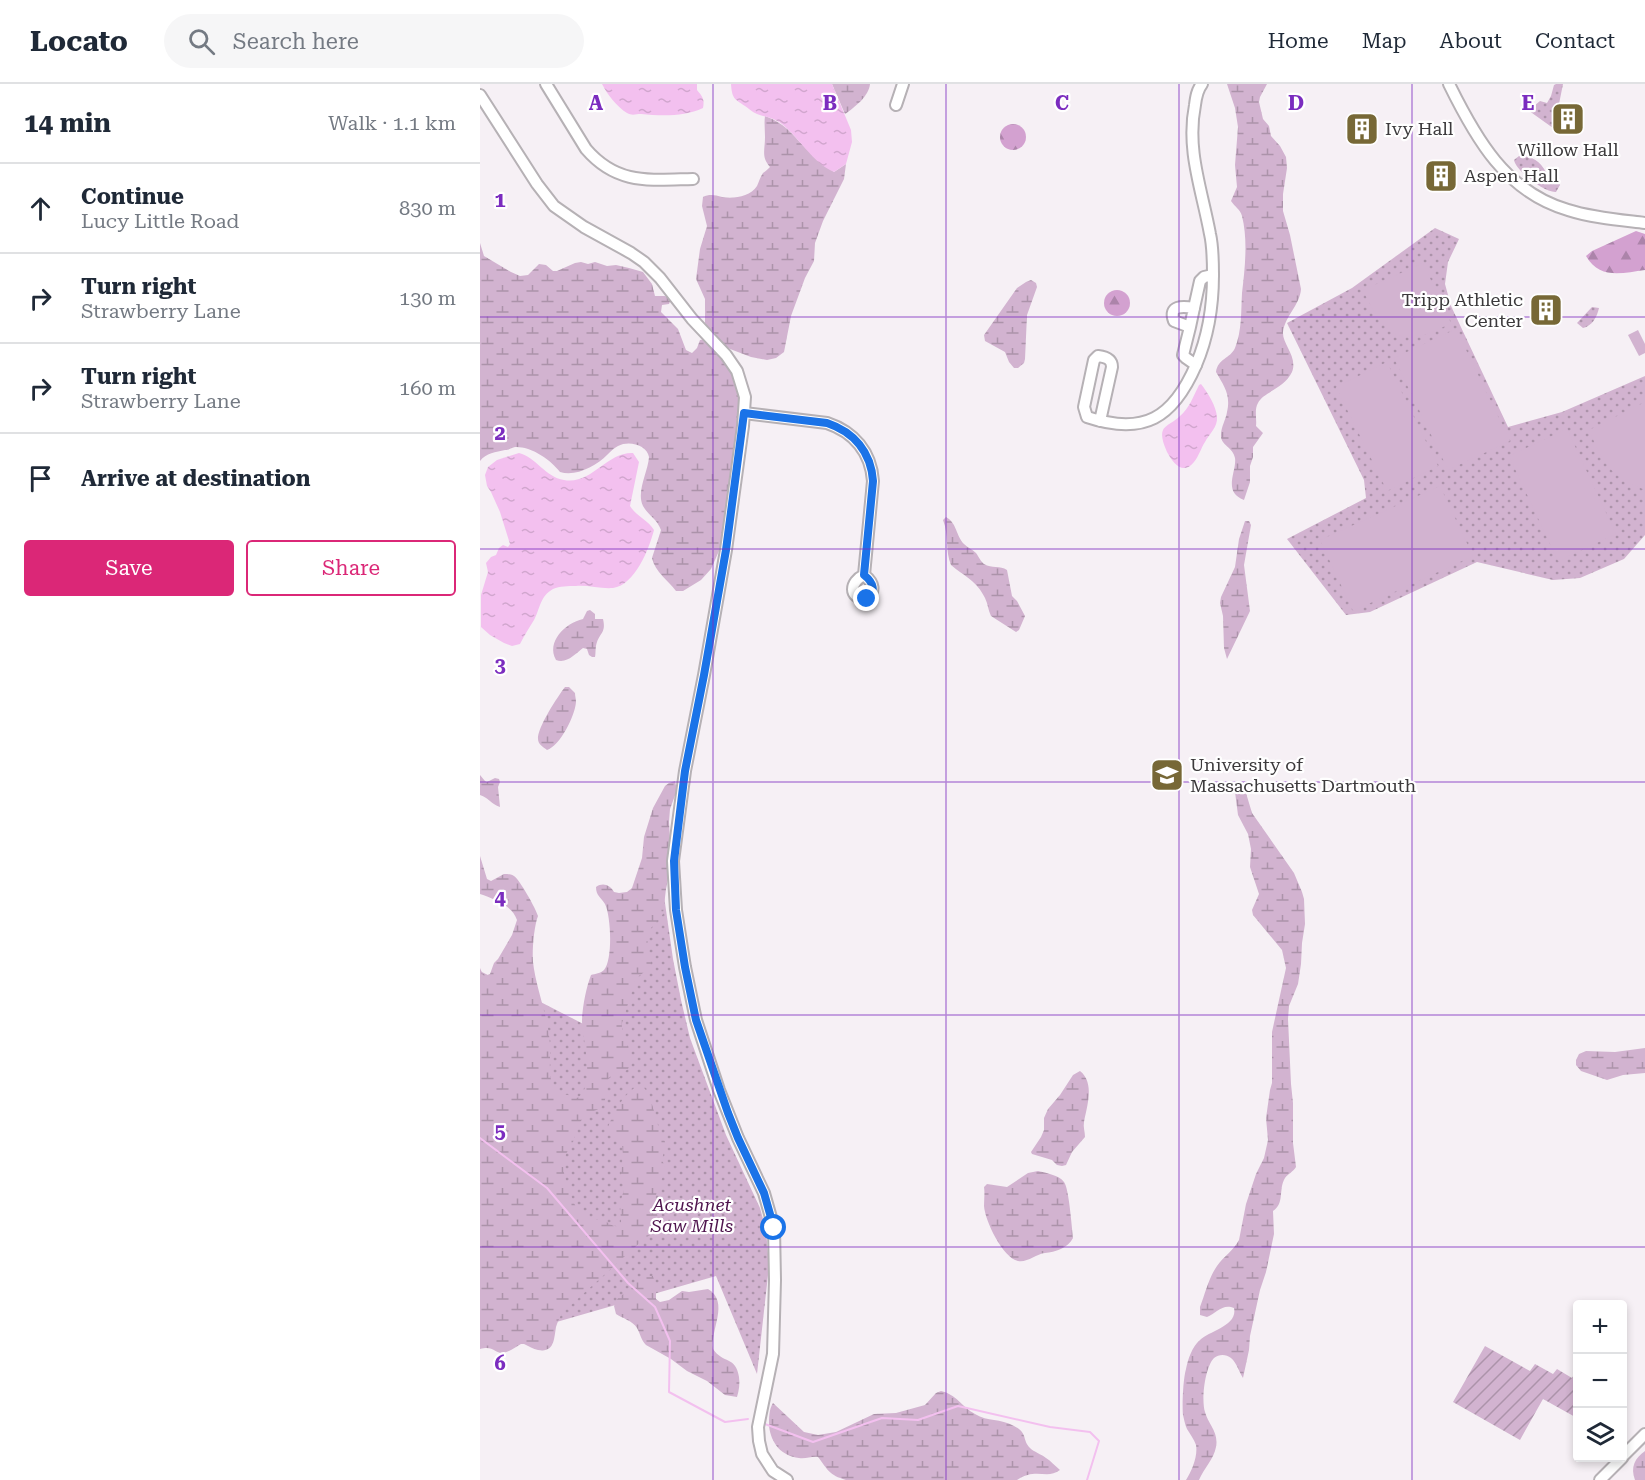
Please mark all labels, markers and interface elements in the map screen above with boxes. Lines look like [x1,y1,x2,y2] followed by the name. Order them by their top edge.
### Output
[164,14,584,68] search box
[30,25,128,58] text: Locato
[185,25,218,58] icon: search
[233,29,359,54] text: Search here
[1268,29,1329,53] text: Home
[1362,29,1407,53] text: Map
[1440,29,1502,53] text: About
[1535,29,1615,53] text: Contact
[589,91,604,115] text: A
[823,91,837,115] text: B
[1055,91,1069,115] text: C
[1288,91,1304,115] text: D
[1522,91,1535,115] text: E
[1550,101,1586,137] building icon: Willow Hall
[24,108,111,138] text: 14 min
[328,111,456,135] text: Walk · 1.1 km
[1344,111,1380,147] building icon: Ivy Hall
[1385,118,1454,139] place label: Ivy Hall
[1518,139,1619,160] place label: Willow Hall
[1423,158,1459,194] building icon: Aspen Hall
[1464,165,1559,186] place label: Aspen Hall
[81,184,184,209] text: Continue
[494,188,506,212] text: 1
[24,192,57,225] icon: ahead
[399,196,456,220] text: 830 m
[81,209,239,233] text: Lucy Little Road
[81,274,196,299] text: Turn right
[24,282,57,315] icon: right
[399,286,456,310] text: 130 m
[1401,289,1523,331] place label: Tripp Athletic Center
[1528,292,1564,328] building icon: Tripp Athletic Center
[81,299,241,323] text: Strawberry Lane
[81,364,196,389] text: Turn right
[24,372,57,405] icon: right
[399,376,456,400] text: 160 m
[81,389,241,413] text: Strawberry Lane
[494,421,506,445] text: 2
[24,462,57,495] icon: arrive
[81,466,310,491] text: Arrive at destination
[24,540,234,596] button: Save
[246,540,456,596] button: Share
[853,585,879,611] route end
[494,653,506,677] text: 3
[1190,754,1416,796] place label: University of Massachusetts Dartmouth
[1149,757,1185,793] school or university icon: University of Massachusetts Dartmouth
[494,886,506,910] text: 4
[494,1119,506,1143] text: 5
[650,1194,733,1236] park label: Acushnet Saw Mills
[760,1214,786,1240] route start
[1573,1300,1627,1462] map controls
[1573,1300,1627,1354] button: +
[494,1351,506,1375] text: 6
[1573,1354,1627,1408] button: −
[1573,1408,1627,1462] button: layers

